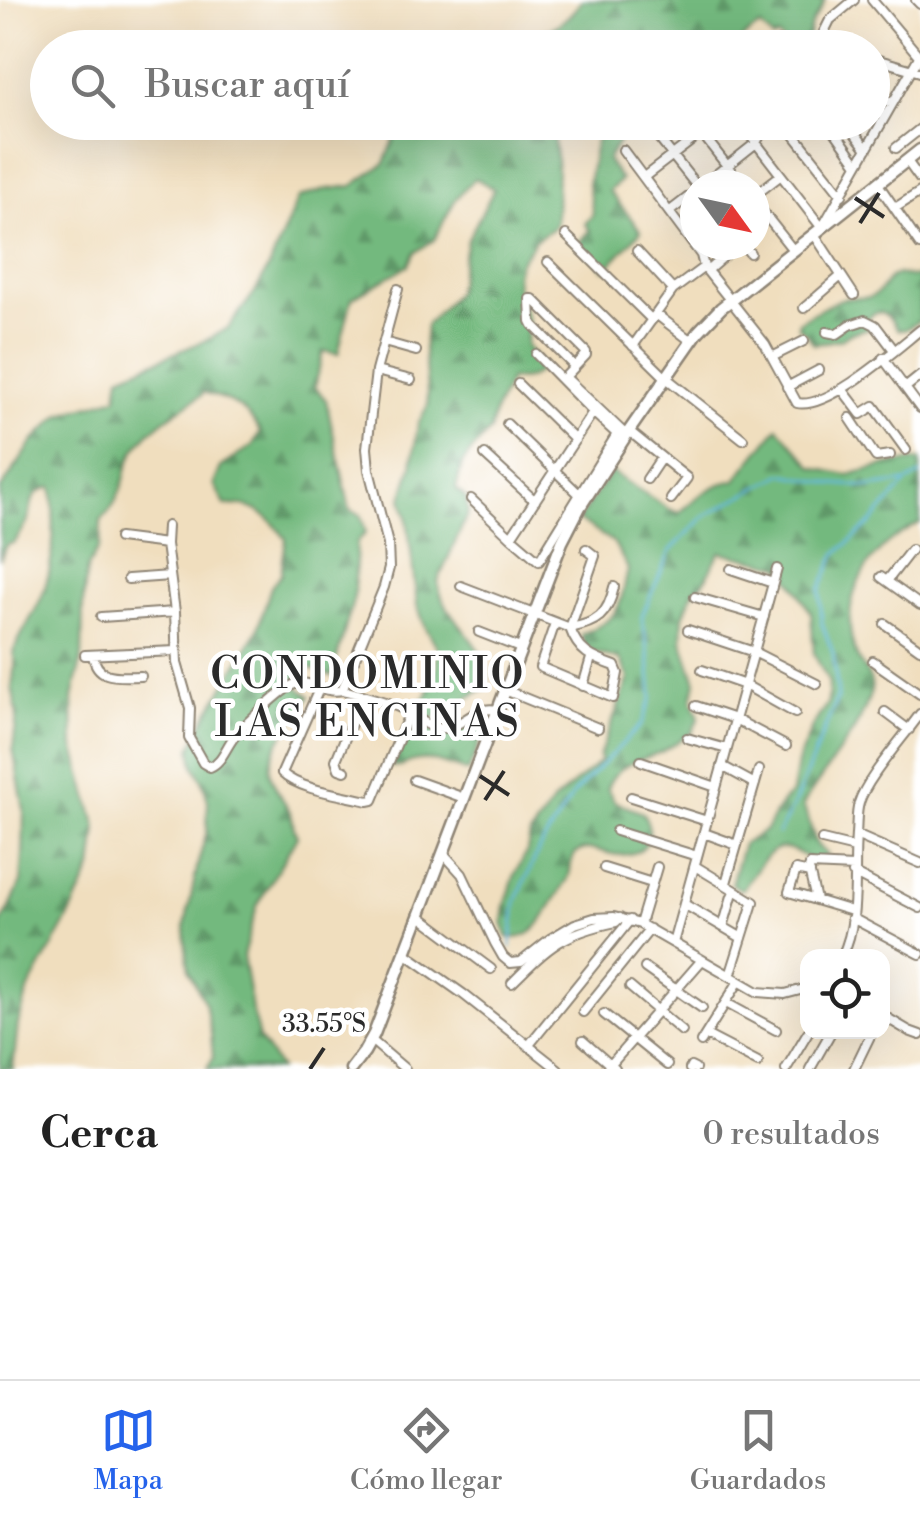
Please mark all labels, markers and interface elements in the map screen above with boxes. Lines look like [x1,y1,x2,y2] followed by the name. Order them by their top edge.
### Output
[30,30,890,140] search box
[65,58,120,113] icon: search
[145,62,350,109] text: Buscar aquí
[680,170,770,260] north arrow
[210,649,526,750] district label: CONDOMINIO LAS ENCINAS
[800,949,890,1039] map controls
[800,949,890,1039] button: locate
[282,1009,366,1040] text: 33.55°S
[40,1108,158,1161] text: Cerca
[703,1114,880,1154] text: 0 resultados
[94,1403,163,1498] tab: Mapa
[350,1403,503,1498] tab: Cómo llegar
[690,1403,826,1498] tab: Guardados

